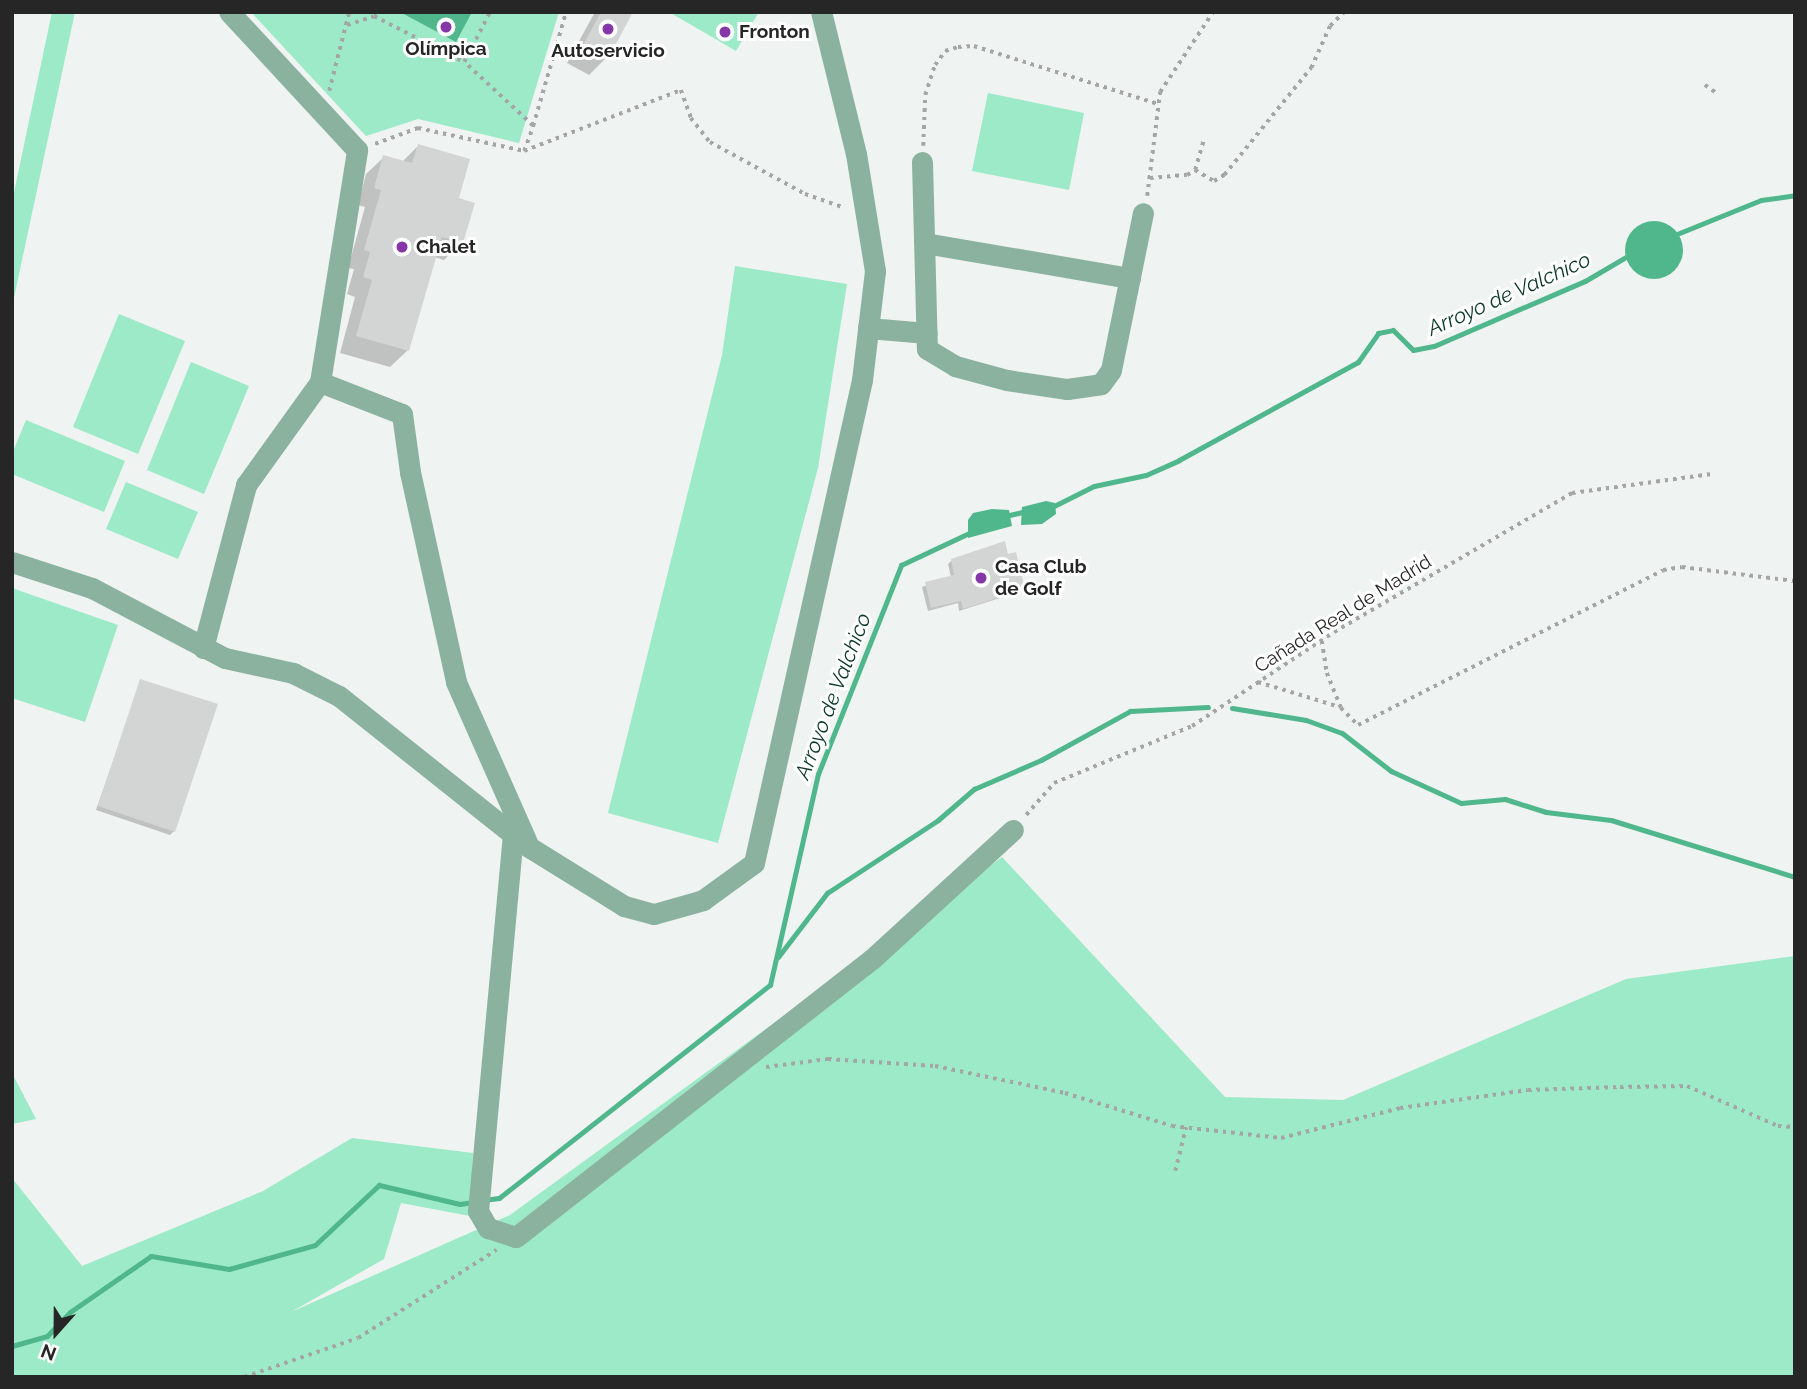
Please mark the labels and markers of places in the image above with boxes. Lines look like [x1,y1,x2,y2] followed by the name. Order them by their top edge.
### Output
[438,19,454,35] marker: Olímpica
[600,21,616,37] marker: Autoservicio
[739,21,810,43] place label: Fronton
[717,24,733,40] marker: Fronton
[405,38,487,60] place label: Olímpica
[551,40,665,62] place label: Autoservicio
[416,236,476,258] place label: Chalet
[394,239,410,255] marker: Chalet
[995,556,1087,600] place label: Casa Club de Golf
[973,570,989,586] marker: Casa Club de Golf

